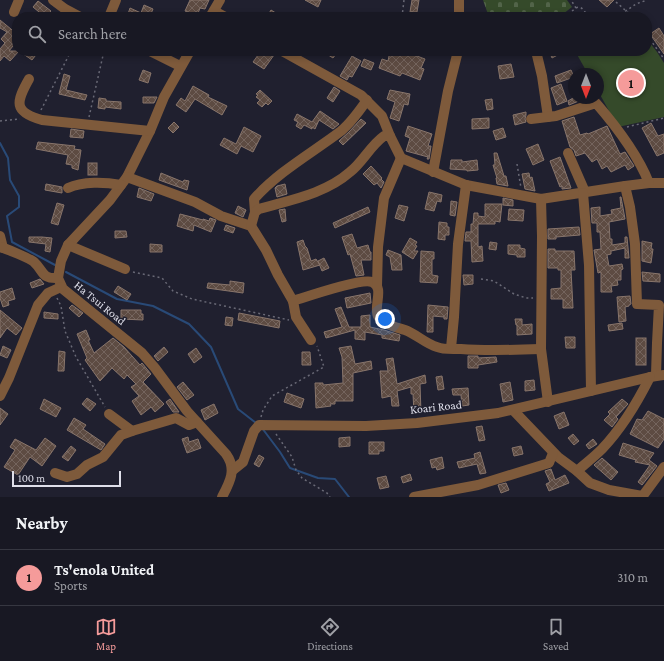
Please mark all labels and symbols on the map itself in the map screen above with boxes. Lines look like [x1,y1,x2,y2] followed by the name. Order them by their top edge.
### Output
[568,68,604,104] north arrow
[618,68,644,98] pin: 1
[71,278,129,329] street label: Ha Tsui Road
[375,309,395,329] your location
[409,397,463,417] street label: Koari Road
[12,469,121,488] scale bar

